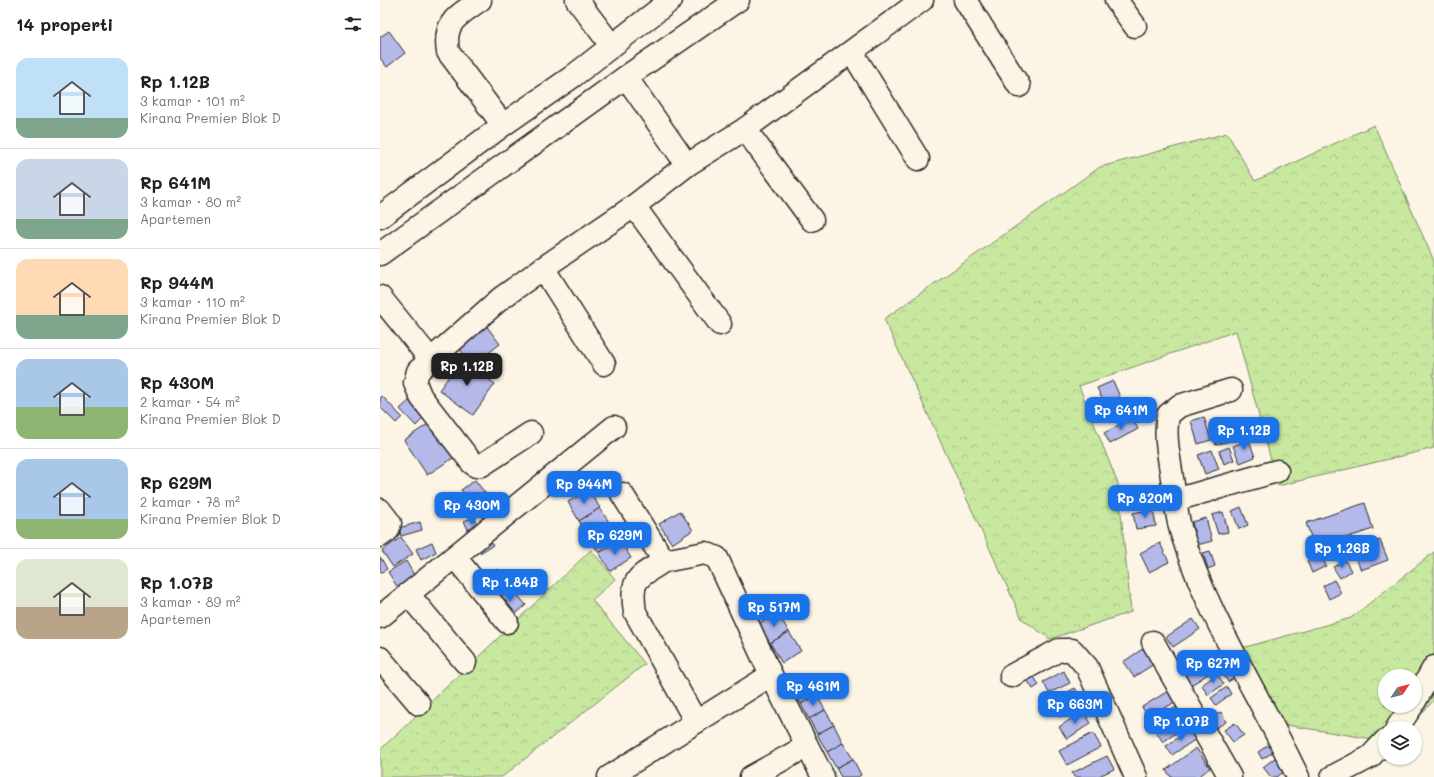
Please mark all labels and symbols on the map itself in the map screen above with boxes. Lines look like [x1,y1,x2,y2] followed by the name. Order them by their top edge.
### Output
[426,353,508,387] pin: Rp 1.12B
[1084,397,1158,431] pin: Rp 641M
[1203,417,1285,451] pin: Rp 1.12B
[547,471,621,505] pin: Rp 944M
[1108,485,1182,519] pin: Rp 820M
[435,492,509,526] pin: Rp 430M
[578,522,652,556] pin: Rp 629M
[1301,535,1383,569] pin: Rp 1.26B
[469,569,551,603] pin: Rp 1.84B
[737,594,811,628] pin: Rp 517M
[1176,650,1250,684] pin: Rp 627M
[1378,669,1422,713] north arrow
[776,673,850,707] pin: Rp 461M
[1038,691,1112,725] pin: Rp 663M
[1140,708,1222,742] pin: Rp 1.07B

